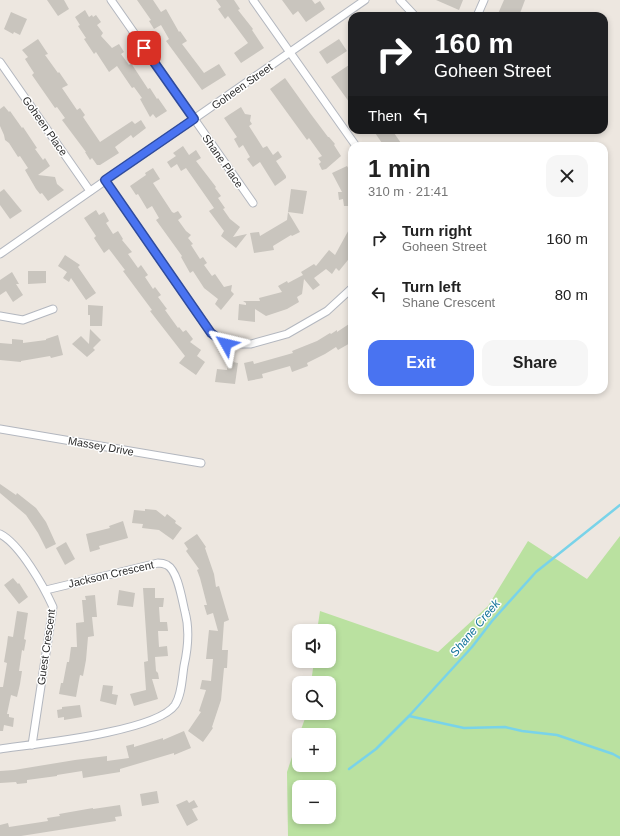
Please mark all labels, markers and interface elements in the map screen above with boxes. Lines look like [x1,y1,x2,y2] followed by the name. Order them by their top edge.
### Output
[368,28,420,80] icon: right
[434,28,513,59] text: 160 m
[127,31,161,65] pin
[133,37,155,59] icon: arrive
[209,61,275,111] street label: Goheen Street
[434,61,551,81] text: Goheen Street
[20,94,70,158] street label: Goheen Place
[410,104,432,126] icon: left
[368,107,402,124] text: Then
[200,132,246,190] street label: Shane Place
[368,155,431,182] text: 1 min
[546,155,588,197] button: close
[368,184,448,199] text: 310 m · 21:41
[402,222,472,239] text: Turn right
[368,227,390,249] icon: right
[546,230,588,247] text: 160 m
[402,239,487,254] text: Goheen Street
[402,278,461,295] text: Turn left
[368,283,390,305] icon: left
[555,286,588,303] text: 80 m
[402,295,495,310] text: Shane Crescent
[205,323,247,365] position arrow
[368,340,474,386] button: Exit
[482,340,588,386] button: Share
[67,434,135,458] street label: Massey Drive
[67,558,155,590] street label: Jackson Crescent
[447,596,504,659] water label: Shane Creek
[35,608,57,686] street label: Guest Crescent
[292,624,336,824] map controls
[292,624,336,668] button: sound
[292,676,336,720] button: search
[292,728,336,772] button: +
[292,780,336,824] button: −

